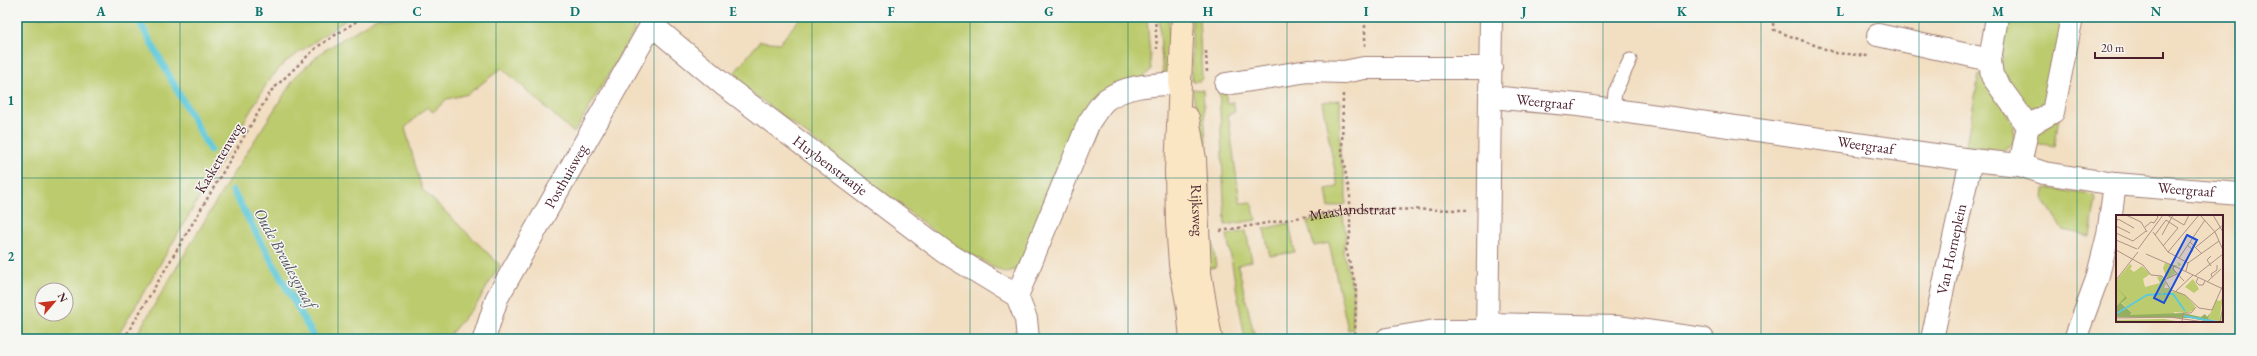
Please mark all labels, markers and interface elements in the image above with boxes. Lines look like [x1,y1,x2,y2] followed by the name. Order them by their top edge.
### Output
[95,3,106,20] text: A
[255,3,263,20] text: B
[412,3,422,20] text: C
[570,3,580,20] text: D
[729,3,737,20] text: E
[887,3,895,20] text: F
[1044,3,1054,20] text: G
[1203,3,1214,20] text: H
[1364,3,1369,20] text: I
[1520,3,1527,20] text: J
[1677,3,1688,20] text: K
[1836,3,1844,20] text: L
[1992,3,2004,20] text: M
[2151,3,2162,20] text: N
[2095,34,2163,60] scale bar
[2101,40,2125,56] text: 20 m
[1515,89,1576,114] street label: Weergraaf
[8,92,15,109] text: 1
[190,119,247,197] street label: Kaskettenweg
[789,131,872,199] street label: Huybenstraatje
[1836,131,1898,158] street label: Weergraaf
[540,140,591,212] street label: Posthuisweg
[2157,177,2218,201] street label: Weergraaf
[1187,184,1208,237] street label: Rijksweg
[1308,199,1396,225] street label: Maaslandstraat
[1932,202,1970,296] street label: Van Horneplein
[249,204,324,316] water label: Oude Breulesgraaf
[2116,215,2223,322] inset map
[8,248,15,265] text: 2
[34,282,74,322] north arrow
[55,290,71,305] text: N

